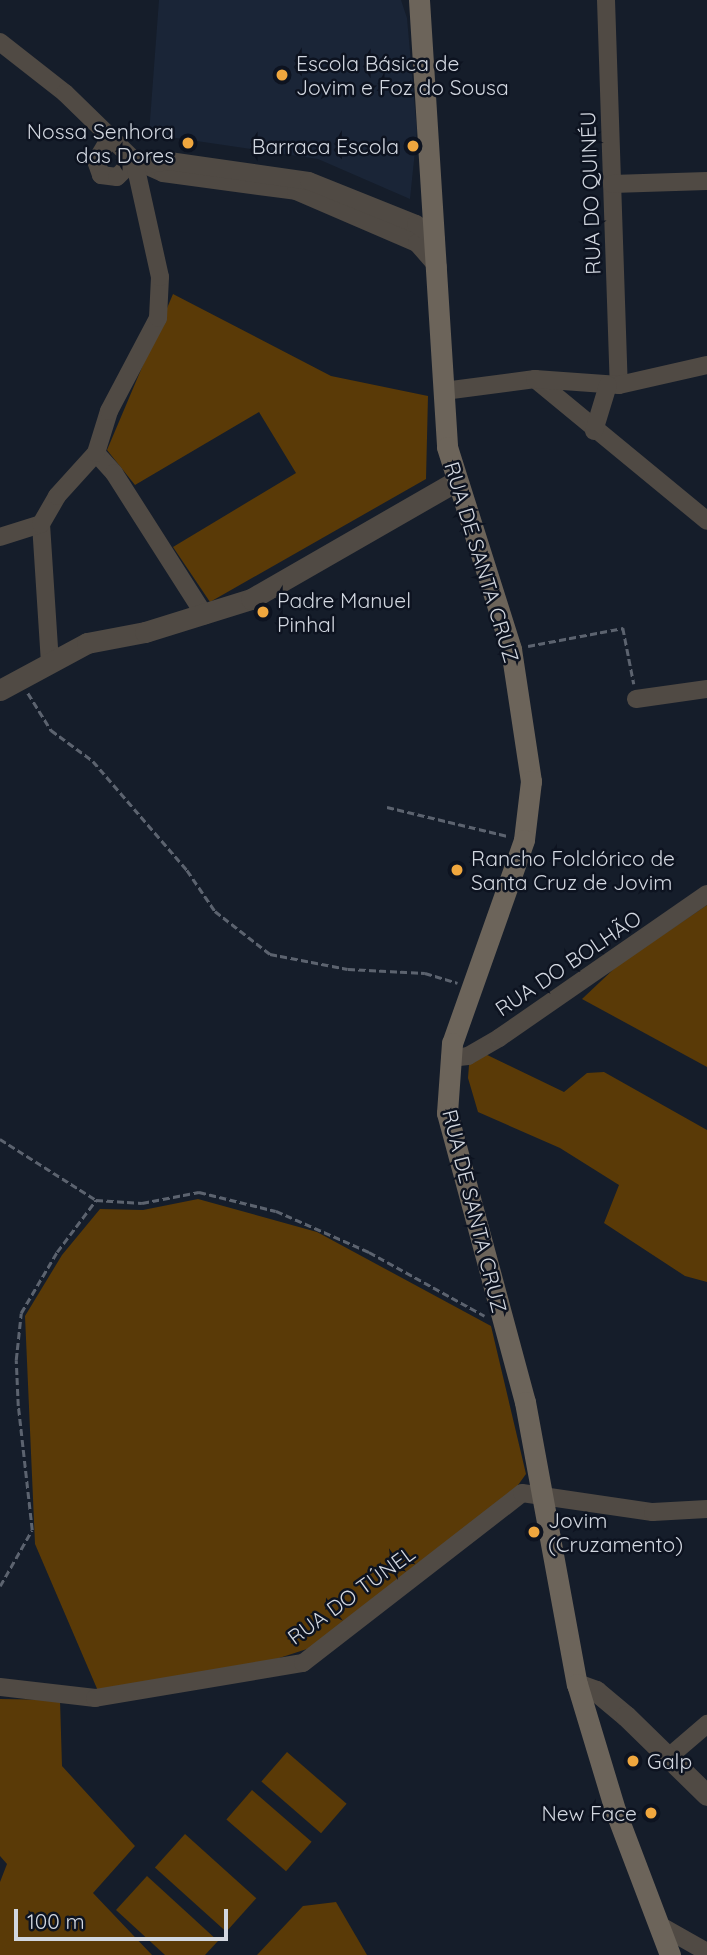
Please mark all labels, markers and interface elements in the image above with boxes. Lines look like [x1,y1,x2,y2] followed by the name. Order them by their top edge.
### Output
[296,50,509,100] place label: Escola Básica de Jovim e Foz do Sousa
[274,67,290,83] marker: Escola Básica de Jovim e Foz do Sousa
[575,111,605,275] street label: RUA DO QUINÉU
[27,118,174,168] place label: Nossa Senhora das Dores
[252,133,399,159] place label: Barraca Escola
[180,135,196,151] marker: Nossa Senhora das Dores
[405,138,421,154] marker: Barraca Escola
[439,459,525,665] street label: RUA DE SANTA CRUZ
[277,587,411,637] place label: Padre Manuel Pinhal
[255,604,271,620] marker: Padre Manuel Pinhal
[471,845,675,895] place label: Rancho Folclórico de Santa Cruz de Jovim
[449,862,465,878] marker: Rancho Folclórico de Santa Cruz de Jovim
[490,905,646,1021] street label: RUA DO BOLHÃO
[438,1107,512,1315] street label: RUA DE SANTA CRUZ
[548,1507,683,1557] place label: Jovim (Cruzamento)
[526,1524,542,1540] marker: Jovim (Cruzamento)
[283,1540,419,1650] street label: RUA DO TÚNEL
[647,1748,692,1774] place label: Galp
[625,1753,641,1769] marker: Galp
[541,1800,637,1826] place label: New Face
[643,1805,659,1821] marker: New Face
[18,1896,231,1940] scale bar
[27,1908,85,1934] text: 100 m

